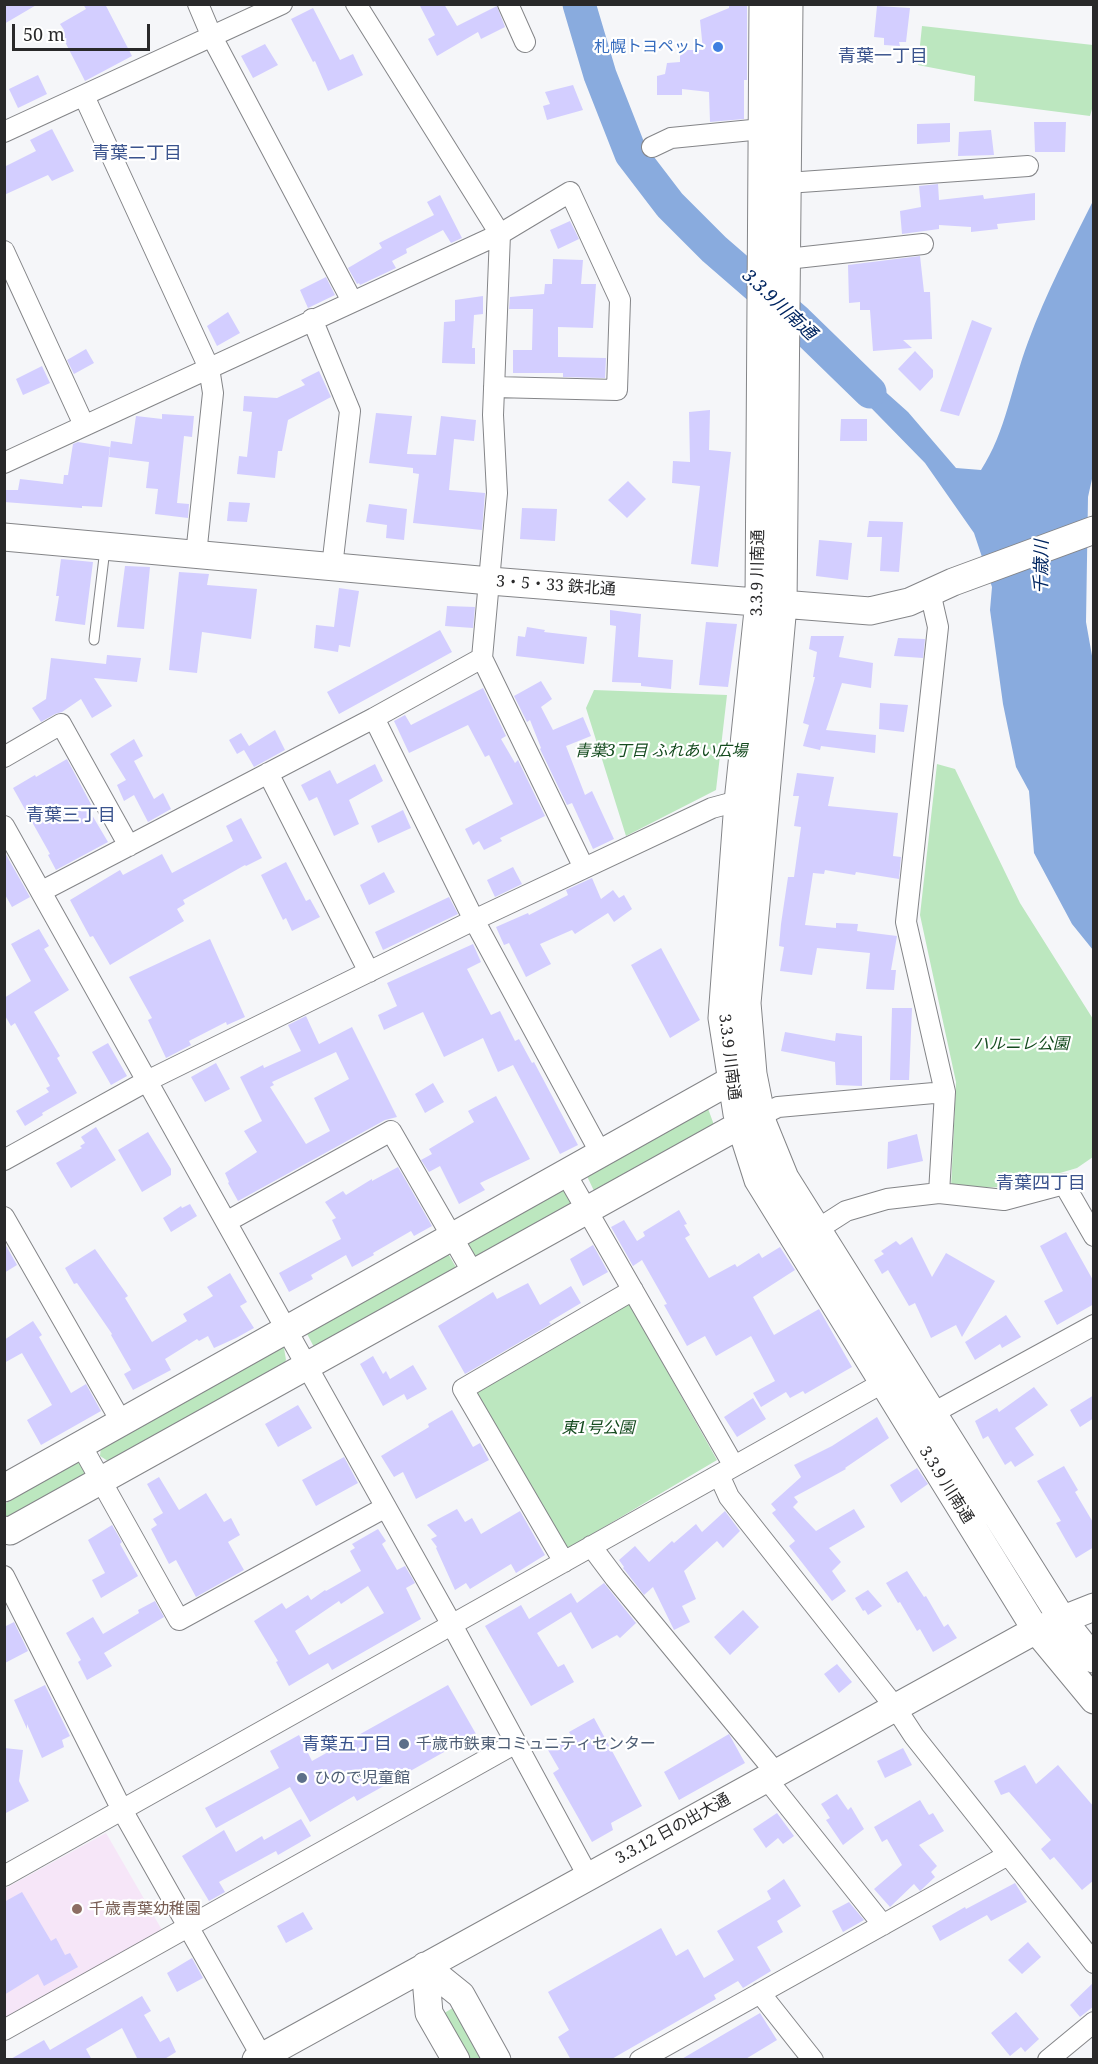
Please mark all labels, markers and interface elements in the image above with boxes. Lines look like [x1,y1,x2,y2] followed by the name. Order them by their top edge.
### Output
[15,12,153,50] scale bar
[23,22,65,46] text: 50 m
[594,37,706,57] place label: 札幌トヨペット
[711,40,725,54] marker: 札幌トヨペット
[838,46,928,68] district label: 青葉一丁目
[92,143,182,165] district label: 青葉二丁目
[738,265,820,345] water label: 3.3.9川南通
[748,529,768,617] street label: 3.3.9 川南通
[1031,540,1053,594] water label: 千歳川
[496,572,616,600] street label: 3・5・33 鉄北通
[574,741,748,761] park label: 青葉3丁目 ふれあい広場
[26,805,116,827] district label: 青葉三丁目
[714,1013,744,1101] street label: 3.3.9 川南通
[973,1034,1069,1054] park label: ハルニレ公園
[996,1173,1086,1195] district label: 青葉四丁目
[562,1418,634,1438] park label: 東1号公園
[915,1443,977,1527] street label: 3.3.9 川南通
[302,1734,392,1756] district label: 青葉五丁目
[416,1734,656,1754] place label: 千歳市鉄東コミュニティセンター
[397,1737,411,1751] marker: 千歳市鉄東コミュニティセンター
[314,1768,410,1788] place label: ひので児童館
[295,1771,309,1785] marker: ひので児童館
[612,1790,734,1868] street label: 3.3.12 日の出大通
[89,1899,201,1919] place label: 千歳青葉幼稚園
[70,1902,84,1916] marker: 千歳青葉幼稚園

